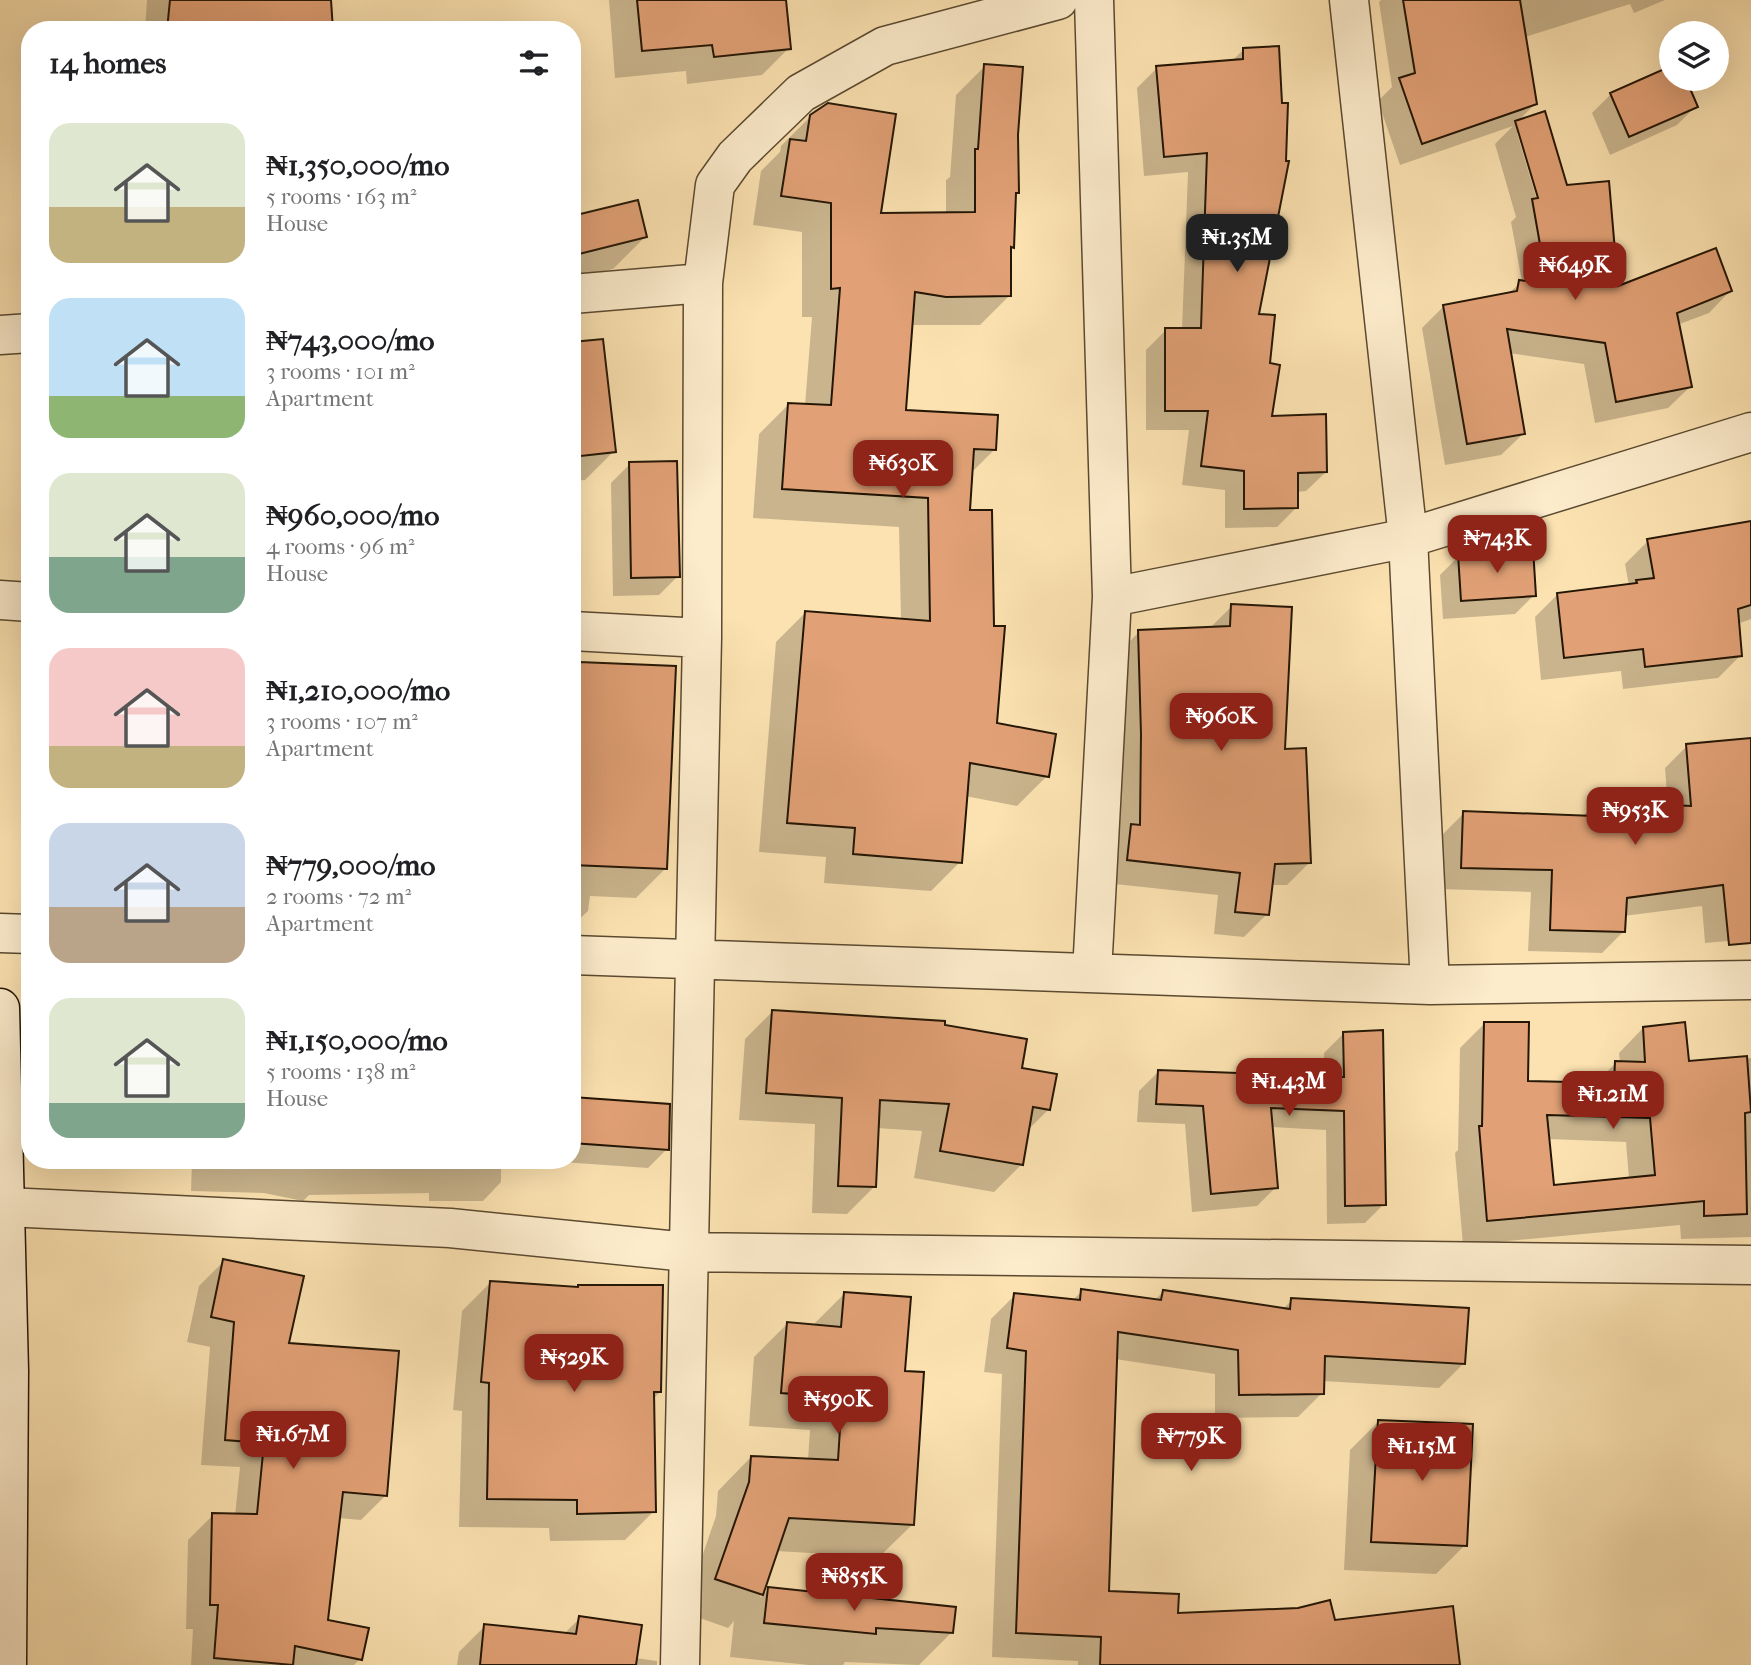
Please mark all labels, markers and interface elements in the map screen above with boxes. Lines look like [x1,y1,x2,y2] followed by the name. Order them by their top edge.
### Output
[1659,21,1729,91] map controls
[1659,21,1729,91] button: layers
[515,44,553,82] icon: filters
[49,46,166,81] text: 14 homes
[266,148,449,183] text: ₦1,350,000/mo
[105,151,189,235] icon: home
[266,183,416,210] text: 5 rooms · 163 m²
[266,210,328,237] text: House
[1180,215,1294,274] pin: ₦1.35M
[1202,223,1272,250] text: ₦1.35M
[1526,243,1624,302] pin: ₦649K
[1539,251,1611,278] text: ₦649K
[266,323,435,358] text: ₦743,000/mo
[105,326,189,410] icon: home
[266,358,415,385] text: 3 rooms · 101 m²
[266,385,374,412] text: Apartment
[854,440,952,500] pin: ₦630K
[869,449,937,476] text: ₦630K
[266,498,439,533] text: ₦960,000/mo
[105,501,189,585] icon: home
[1448,516,1546,575] pin: ₦743K
[1464,524,1530,551] text: ₦743K
[266,533,415,560] text: 4 rooms · 96 m²
[266,560,328,587] text: House
[266,673,450,708] text: ₦1,210,000/mo
[105,676,189,760] icon: home
[1172,694,1270,753] pin: ₦960K
[1186,702,1256,729] text: ₦960K
[266,708,418,735] text: 3 rooms · 107 m²
[266,735,374,762] text: Apartment
[1586,788,1684,847] pin: ₦953K
[1603,796,1667,823] text: ₦953K
[266,848,436,883] text: ₦779,000/mo
[105,851,189,935] icon: home
[266,883,411,910] text: 2 rooms · 72 m²
[266,910,374,937] text: Apartment
[266,1023,448,1058] text: ₦1,150,000/mo
[105,1026,189,1110] icon: home
[266,1058,416,1085] text: 5 rooms · 138 m²
[1232,1058,1346,1118] pin: ₦1.43M
[1252,1067,1326,1094] text: ₦1.43M
[1556,1072,1670,1131] pin: ₦1.21M
[1578,1080,1648,1107] text: ₦1.21M
[266,1085,328,1112] text: House
[525,1334,623,1394] pin: ₦529K
[540,1343,608,1370] text: ₦529K
[789,1376,887,1436] pin: ₦590K
[804,1385,872,1412] text: ₦590K
[236,1412,350,1471] pin: ₦1.67M
[1142,1414,1240,1473] pin: ₦779K
[256,1420,330,1447] text: ₦1.67M
[1157,1422,1225,1449] text: ₦779K
[1365,1424,1479,1483] pin: ₦1.15M
[1388,1432,1456,1459] text: ₦1.15M
[805,1554,903,1613] pin: ₦855K
[822,1562,886,1589] text: ₦855K

